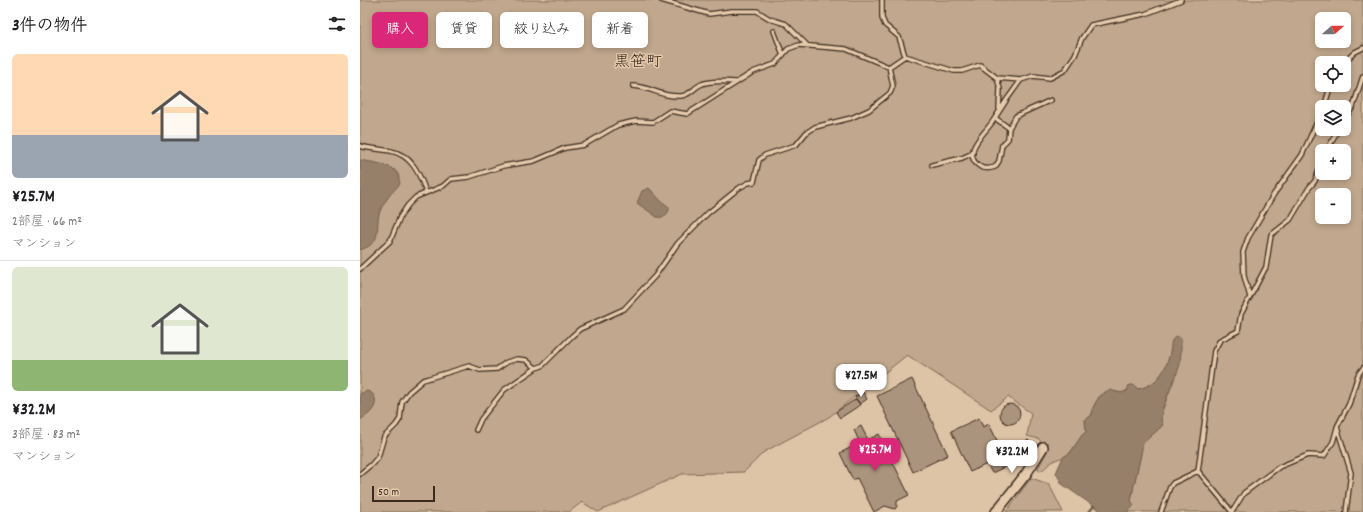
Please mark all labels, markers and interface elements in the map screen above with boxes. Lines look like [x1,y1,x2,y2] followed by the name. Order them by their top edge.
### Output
[372,12,428,48] chip: 購入
[436,12,492,48] chip: 賃貸
[500,12,584,48] chip: 絞り込み
[592,12,648,48] chip: 新着
[1315,12,1351,48] north arrow
[1315,12,1351,224] map controls
[326,13,348,35] icon: filters
[12,15,88,39] text: 3件の物件
[614,51,662,74] district label: 黒笹町
[1315,56,1351,92] button: locate
[144,80,216,152] icon: home
[1315,100,1351,136] button: layers
[1315,144,1351,180] button: +
[12,186,55,210] text: ¥25.7M
[1315,188,1351,224] button: −
[12,213,82,232] text: 2部屋 · 66 m²
[12,235,76,254] text: マンション
[144,293,216,365] icon: home
[828,364,894,398] pin: ¥27.5M
[845,367,877,386] text: ¥27.5M
[12,399,55,423] text: ¥32.2M
[12,426,80,445] text: 3部屋 · 83 m²
[842,438,908,472] pin: ¥25.7M
[979,440,1045,474] pin: ¥32.2M
[859,441,891,460] text: ¥25.7M
[995,443,1029,462] text: ¥32.2M
[12,448,76,467] text: マンション
[372,484,435,503] scale bar
[378,485,399,501] text: 50 m

